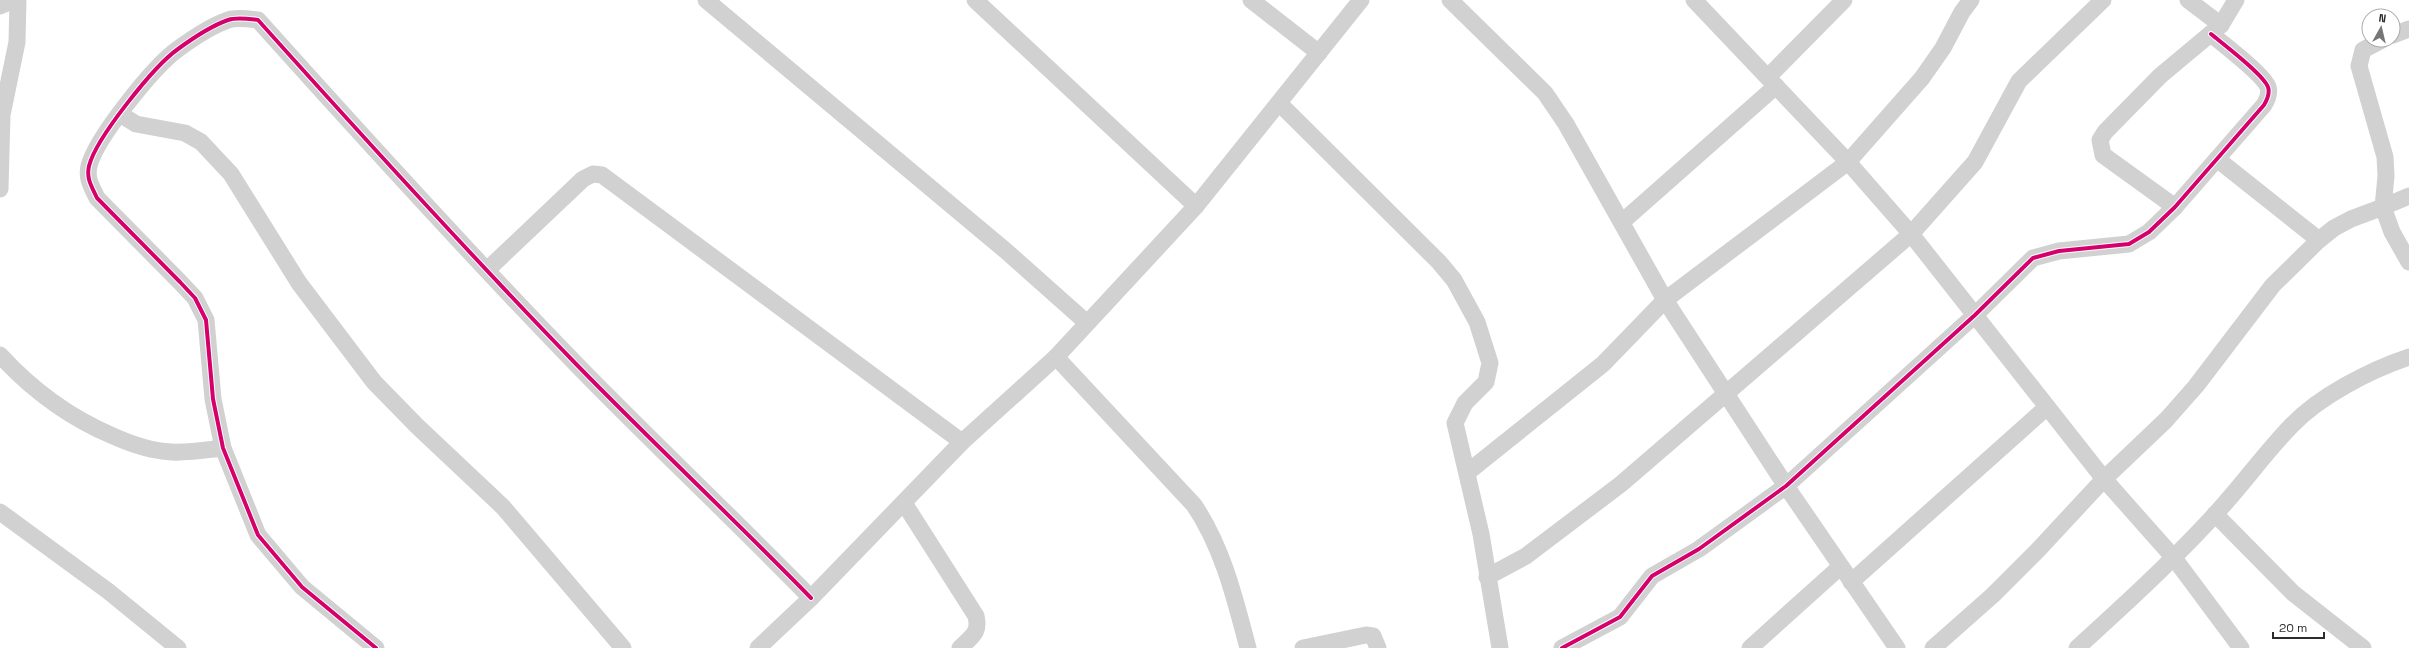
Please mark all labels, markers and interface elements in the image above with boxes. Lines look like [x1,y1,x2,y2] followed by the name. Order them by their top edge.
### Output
[2361,8,2401,48] north arrow
[2378,11,2387,26] text: N
[2273,614,2324,640] scale bar
[2279,620,2307,636] text: 20 m

